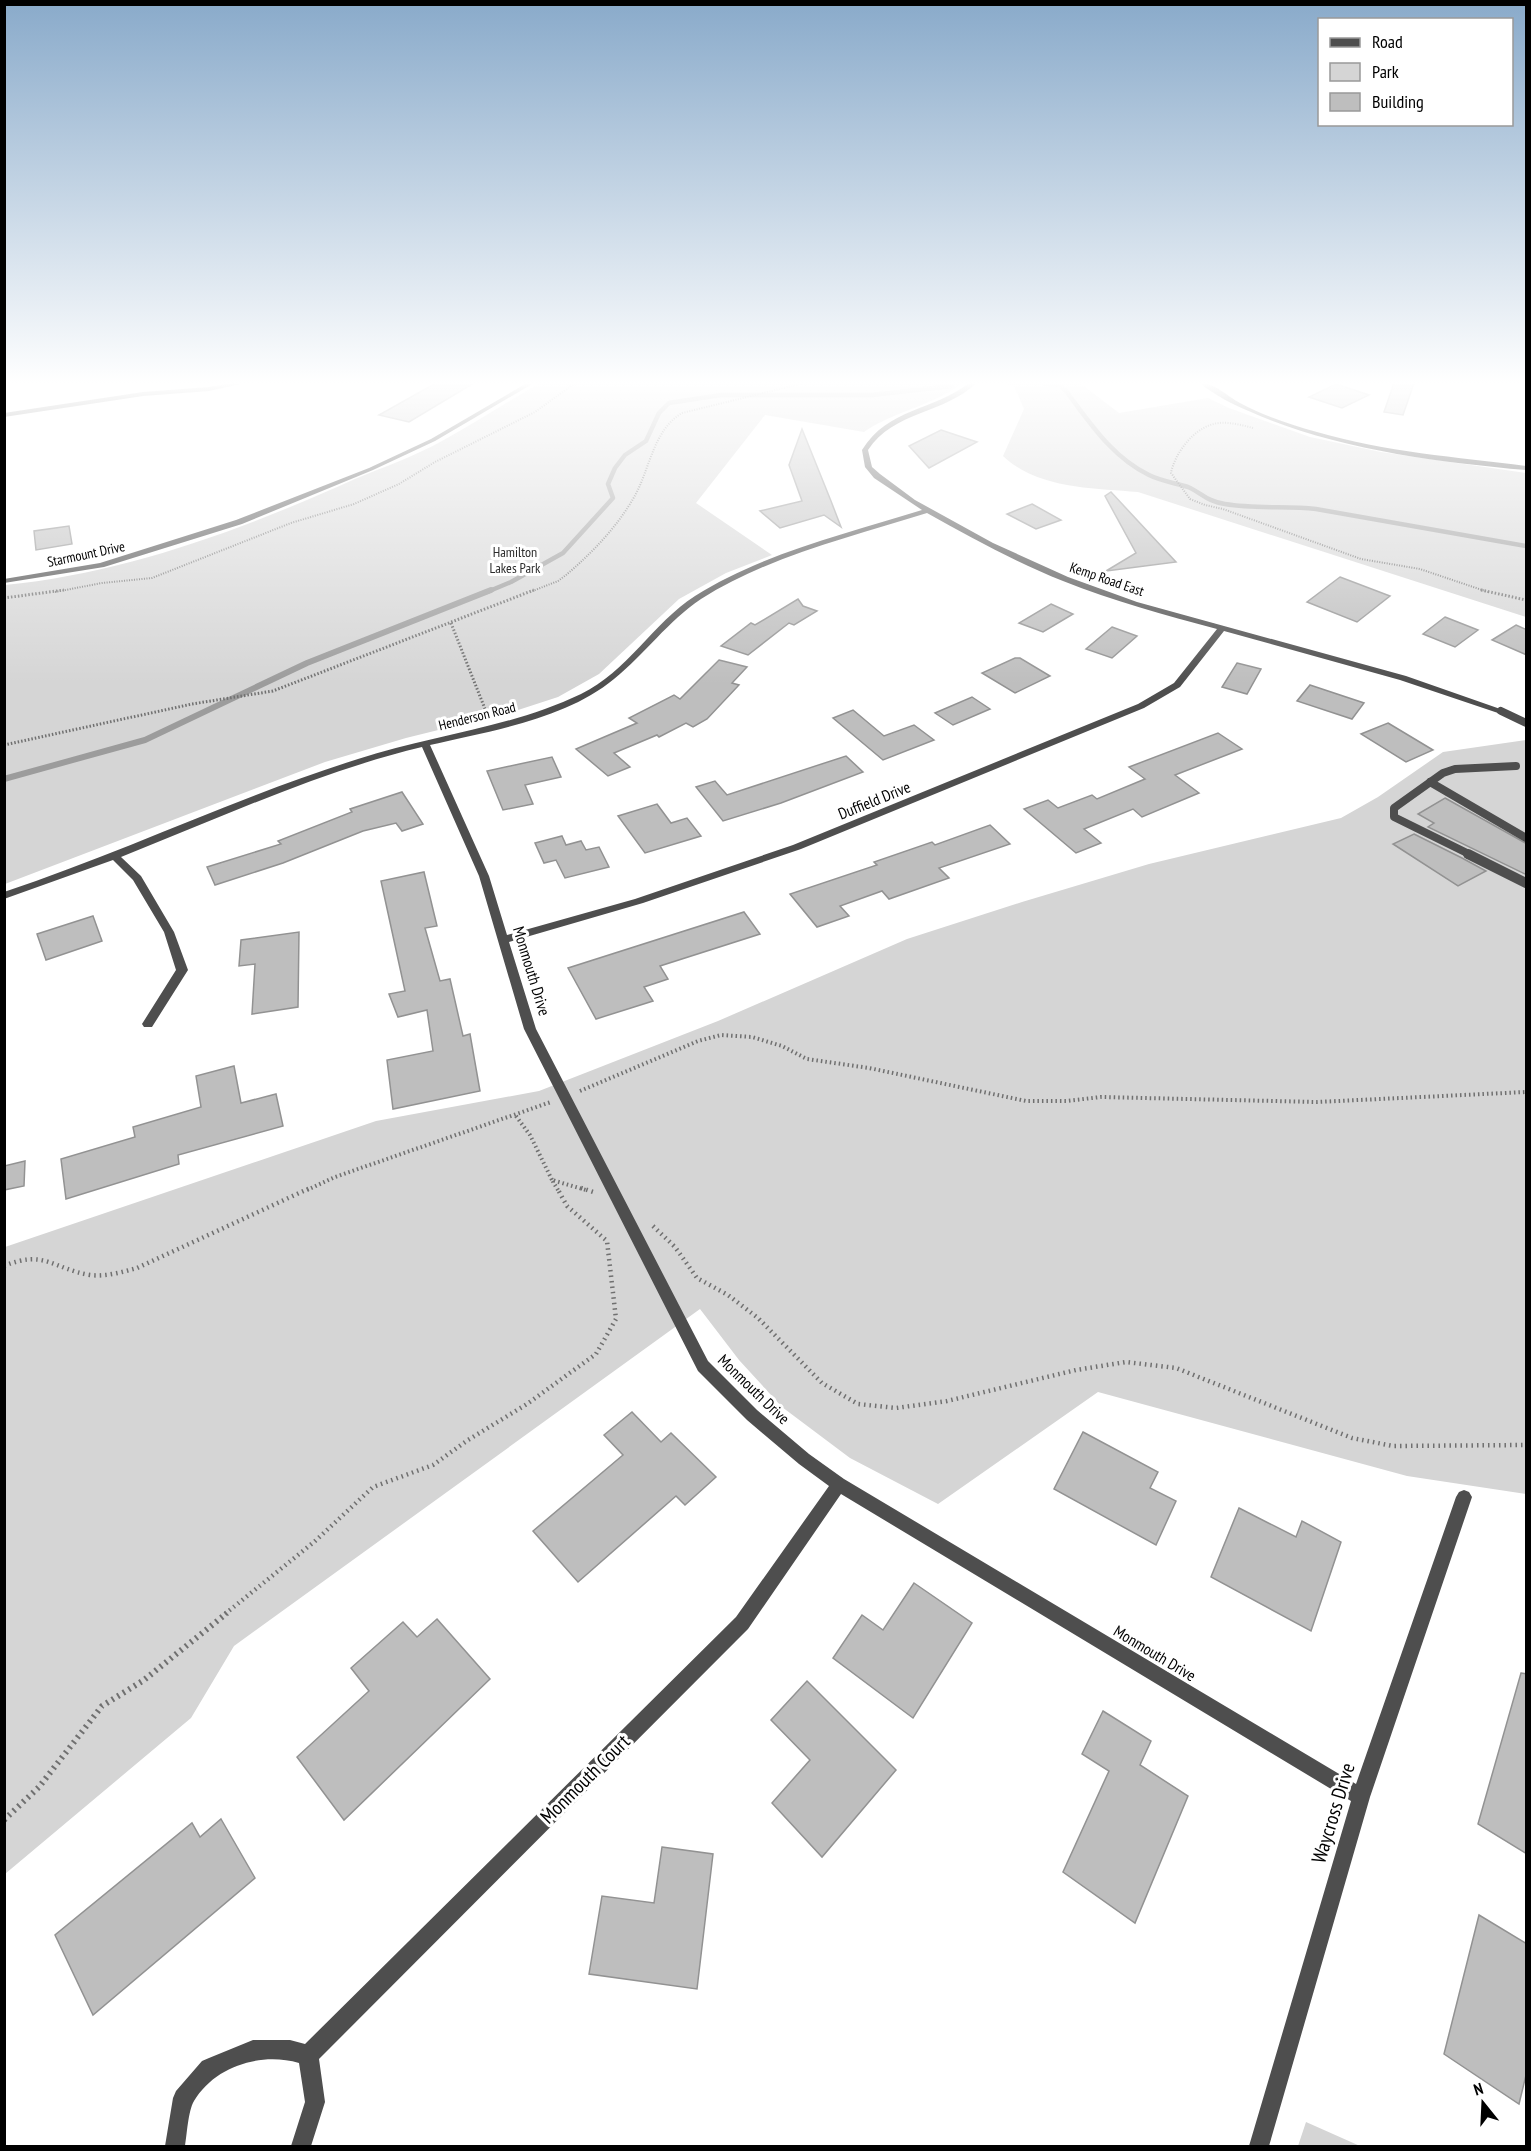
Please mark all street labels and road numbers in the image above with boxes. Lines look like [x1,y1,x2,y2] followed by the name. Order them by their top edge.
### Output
[46,537,127,571] street label: Starmount Drive
[1067,558,1147,600] street label: Kemp Road East
[437,698,517,734] street label: Henderson Road
[835,776,913,824] street label: Duffield Drive
[509,924,555,1018] street label: Monmouth Drive
[714,1350,794,1428] street label: Monmouth Drive
[1110,1621,1200,1685] street label: Monmouth Drive
[535,1728,636,1829] street label: Monmouth Court
[1305,1760,1361,1866] street label: Waycross Drive

